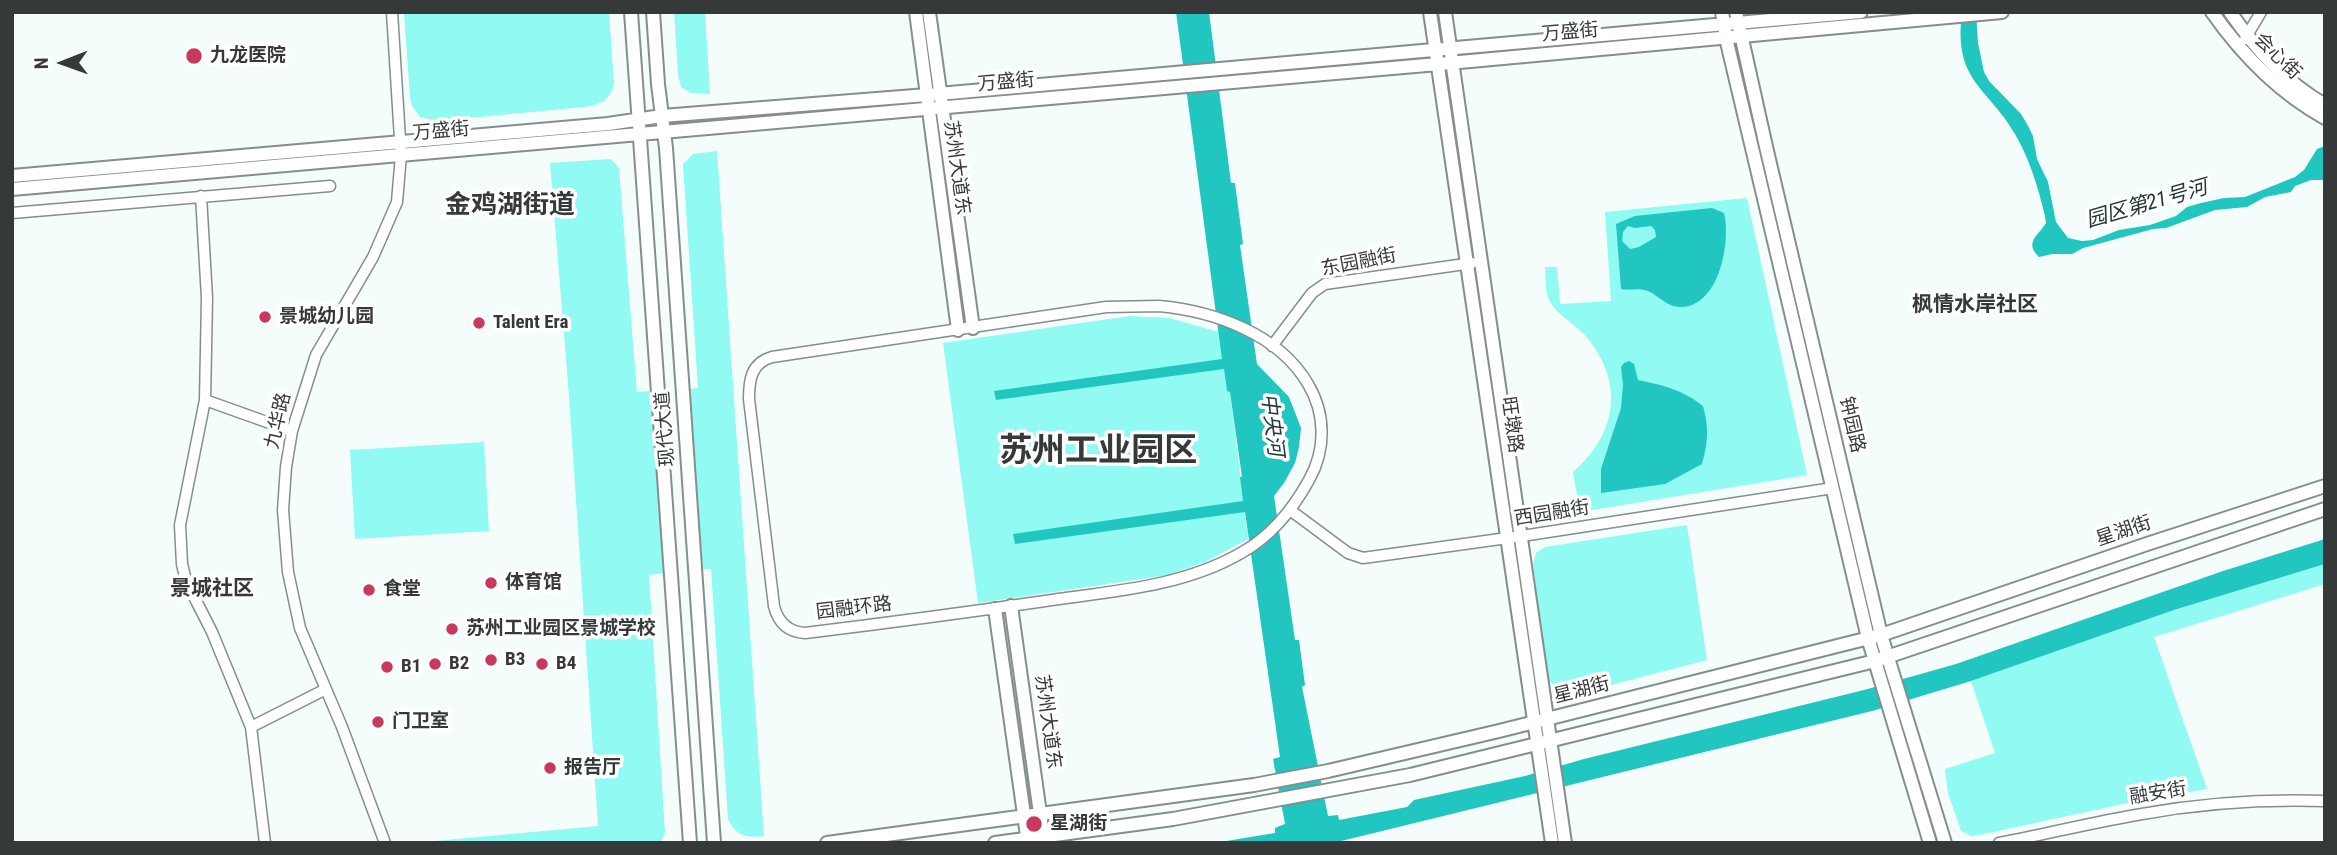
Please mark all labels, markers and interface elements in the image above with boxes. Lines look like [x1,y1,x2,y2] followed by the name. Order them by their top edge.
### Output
[1541,19,1599,47] street label: 万盛街
[28,28,98,98] north arrow
[2249,29,2305,85] street label: 会心街
[210,45,286,67] place label: 九龙医院
[184,46,204,66] marker: 九龙医院
[30,57,53,69] text: N
[977,69,1035,97] street label: 万盛街
[412,118,470,146] street label: 万盛街
[938,119,974,217] street label: 苏州大道东
[2083,176,2211,234] water label: 园区第21号河
[445,190,575,222] district label: 金鸡湖街道
[1320,245,1398,281] street label: 东园融街
[1912,293,2038,319] district label: 枫情水岸社区
[279,306,374,328] place label: 景城幼儿园
[257,309,273,325] marker: 景城幼儿园
[493,312,568,334] place label: Talent Era
[471,315,487,331] marker: Talent Era
[652,390,680,468] street label: 现代大道
[261,391,297,451] street label: 九华路
[1255,392,1287,458] water label: 中央河
[1496,395,1526,455] street label: 旺墩路
[1833,395,1869,455] street label: 钟园路
[999,433,1197,473] district label: 苏州工业园区
[1513,497,1591,531] street label: 西园融街
[2093,512,2155,552] street label: 星湖街
[505,572,562,594] place label: 体育馆
[483,575,499,591] marker: 体育馆
[170,577,254,603] district label: 景城社区
[383,579,421,601] place label: 食堂
[361,582,377,598] marker: 食堂
[815,593,893,625] street label: 园融环路
[466,618,656,640] place label: 苏州工业园区景城学校
[444,621,460,637] marker: 苏州工业园区景城学校
[505,649,525,671] place label: B3
[483,652,499,668] marker: B3
[449,653,469,675] place label: B2
[556,653,576,675] place label: B4
[401,656,421,678] place label: B1
[427,656,443,672] marker: B2
[534,656,550,672] marker: B4
[379,659,395,675] marker: B1
[1029,673,1065,771] street label: 苏州大道东
[1552,673,1612,709] street label: 星湖街
[392,711,449,733] place label: 门卫室
[370,714,386,730] marker: 门卫室
[564,757,621,779] place label: 报告厅
[542,760,558,776] marker: 报告厅
[2128,778,2188,810] street label: 融安街
[1050,813,1107,835] place label: 星湖街
[1024,814,1044,834] marker: 星湖街

